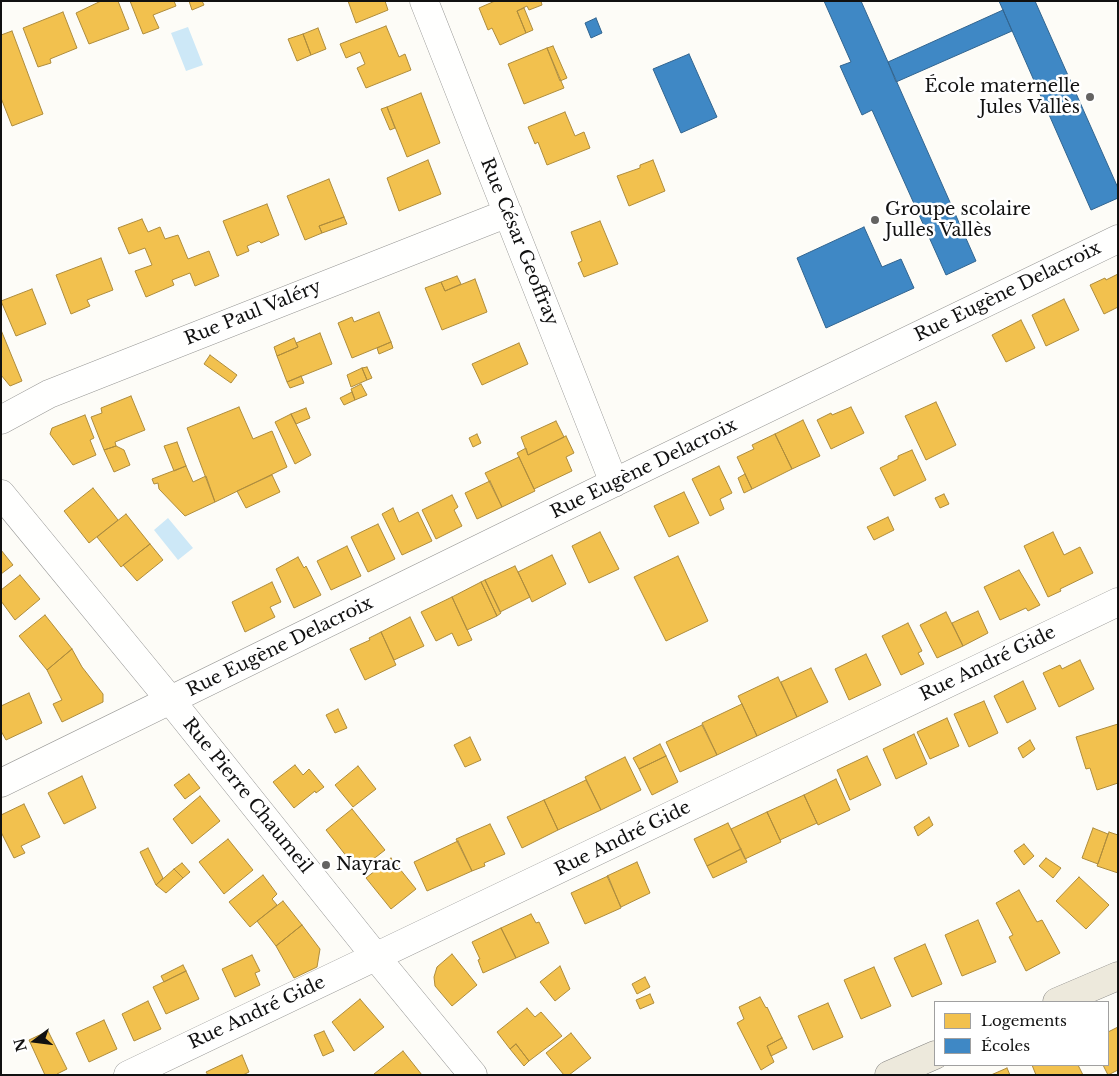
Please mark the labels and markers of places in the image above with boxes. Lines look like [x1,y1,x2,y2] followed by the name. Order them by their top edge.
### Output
[924,76,1080,118] place label: École maternelle Jules Vallès
[1084,91,1096,103] marker: École maternelle Jules Vallès
[885,199,1031,242] place label: Groupe scolaire Julles Vallès
[869,214,881,226] marker: Groupe scolaire Julles Vallès
[336,854,401,876] place label: Nayrac
[320,859,332,871] marker: Nayrac

